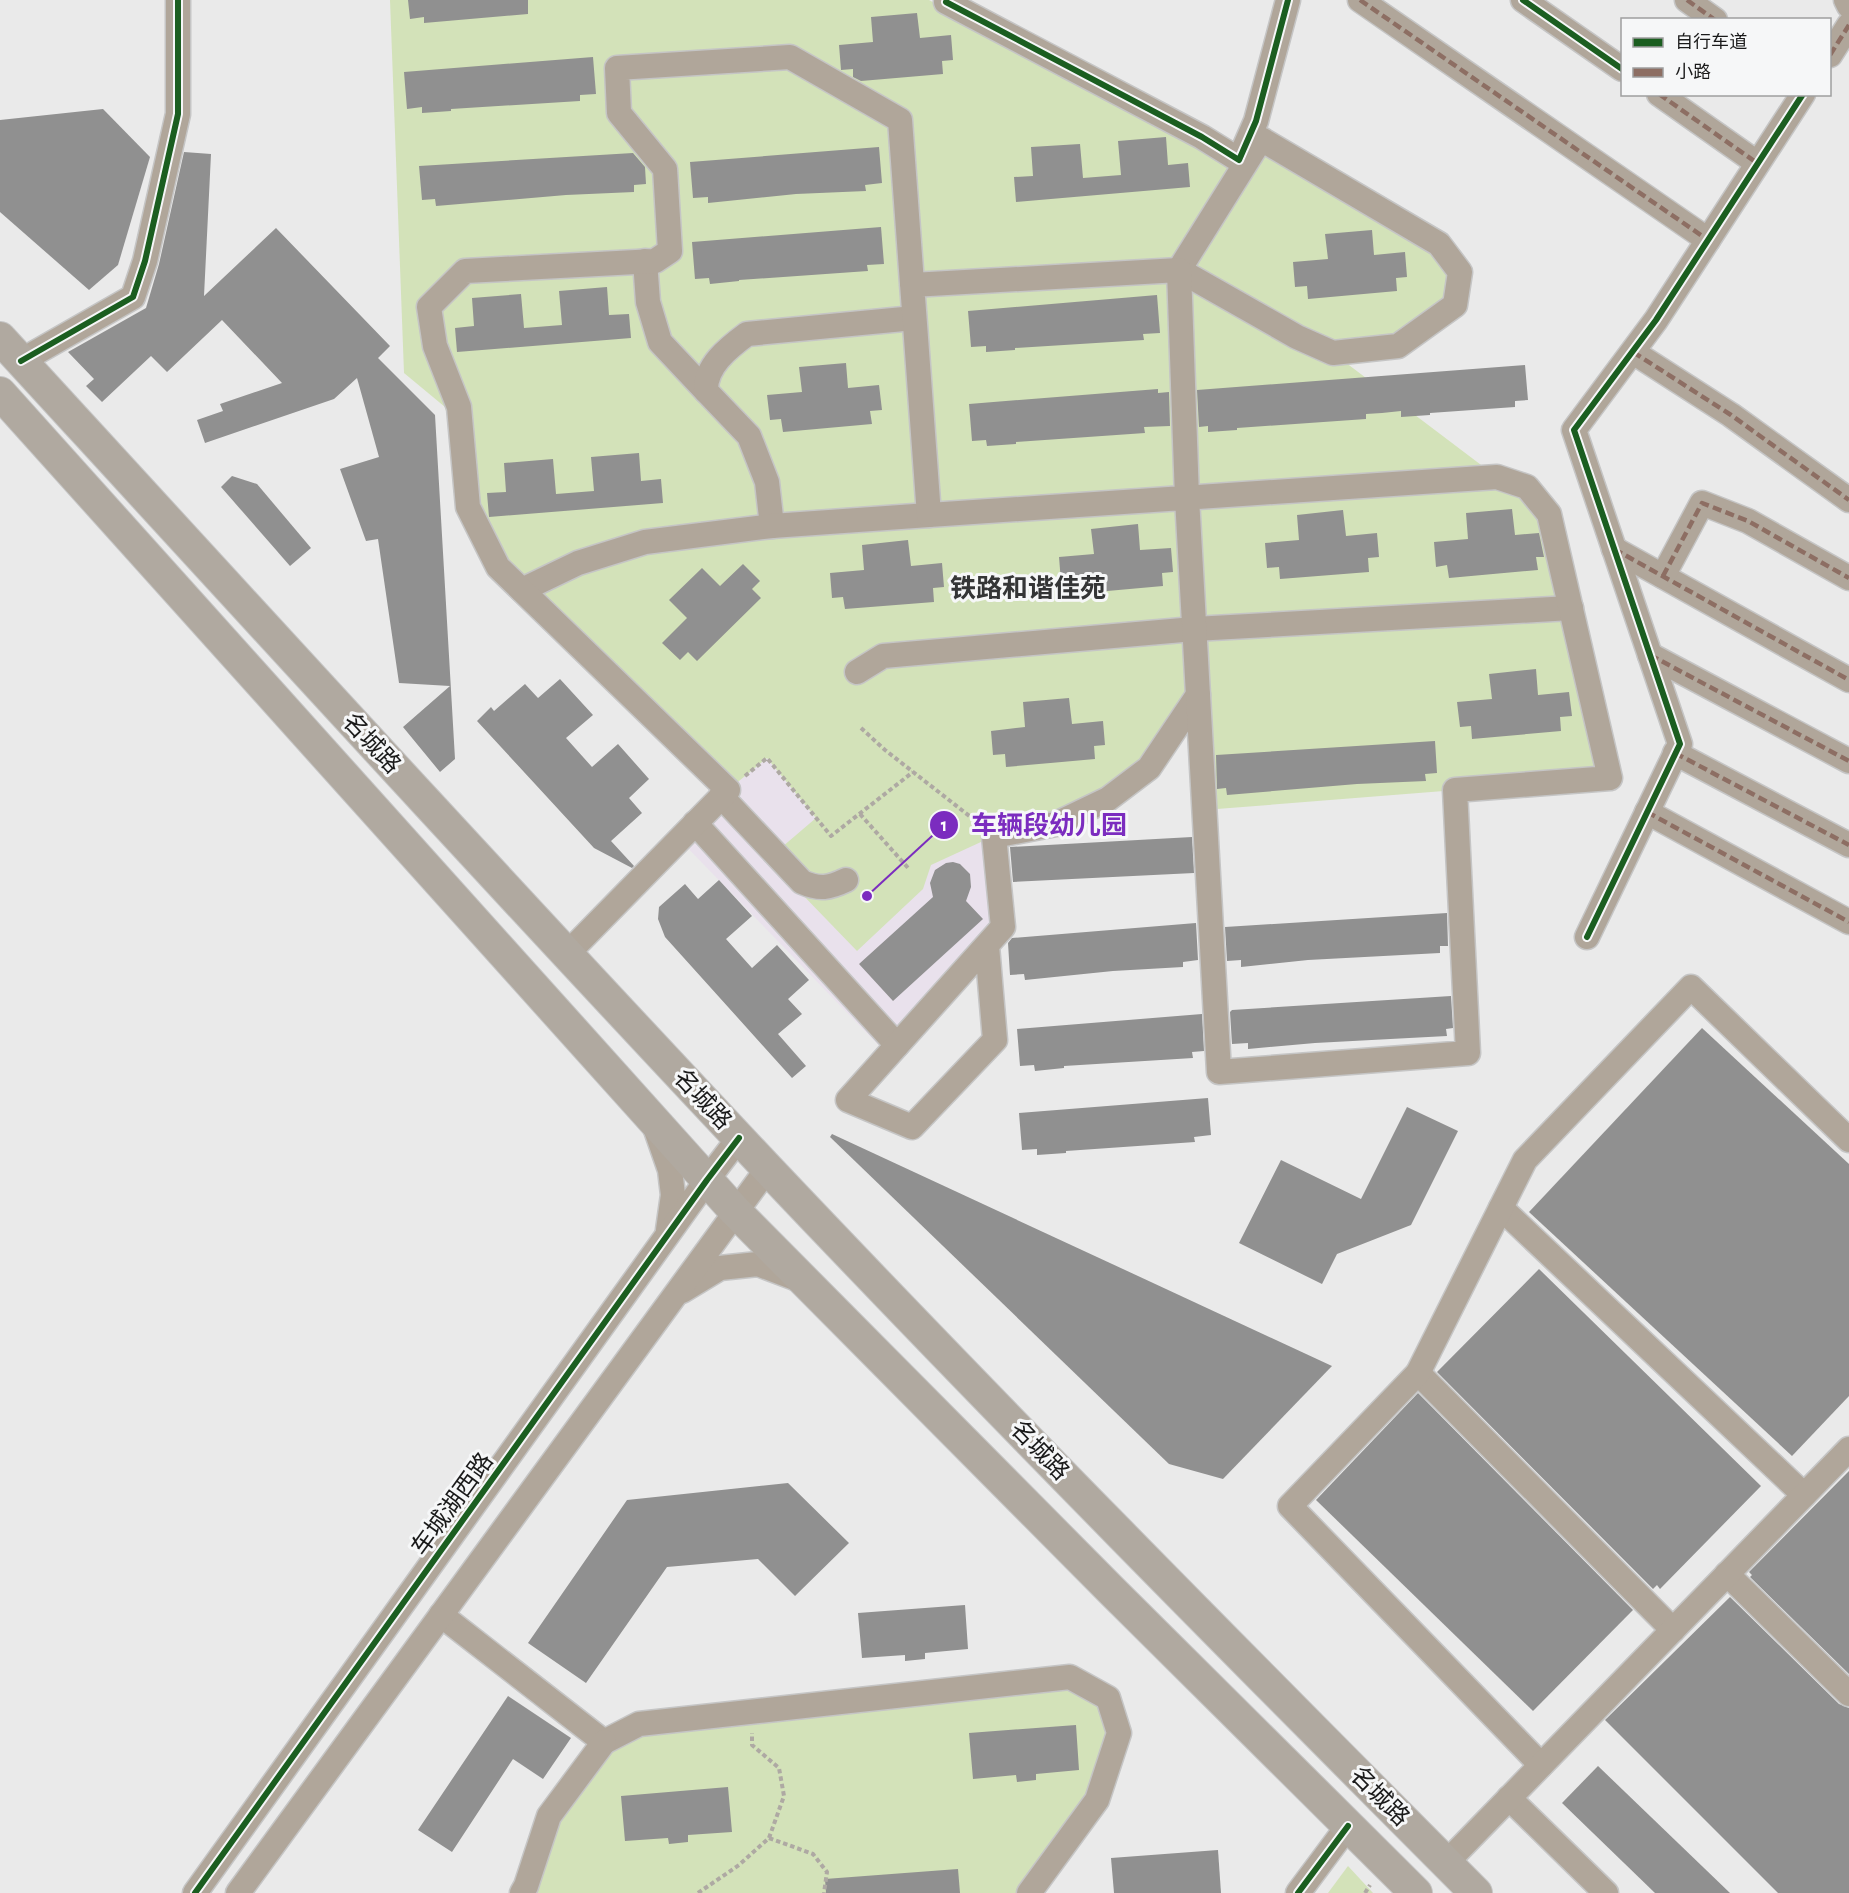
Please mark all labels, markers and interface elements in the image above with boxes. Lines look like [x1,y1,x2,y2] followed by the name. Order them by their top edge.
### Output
[1621,18,1831,96] legend
[1675,32,1747,52] text: 自行车道
[1675,62,1711,82] text: 小路
[950,574,1106,602] district label: 铁路和谐佳苑
[338,708,406,778] street label: 名城路
[929,803,1139,847] callout: 车辆段幼儿园
[971,811,1127,839] text: 车辆段幼儿园
[941,817,947,835] text: 1
[669,1064,737,1134] street label: 名城路
[1006,1415,1074,1485] street label: 名城路
[406,1448,498,1560] street label: 车城湖西路
[1345,1761,1415,1831] street label: 名城路

